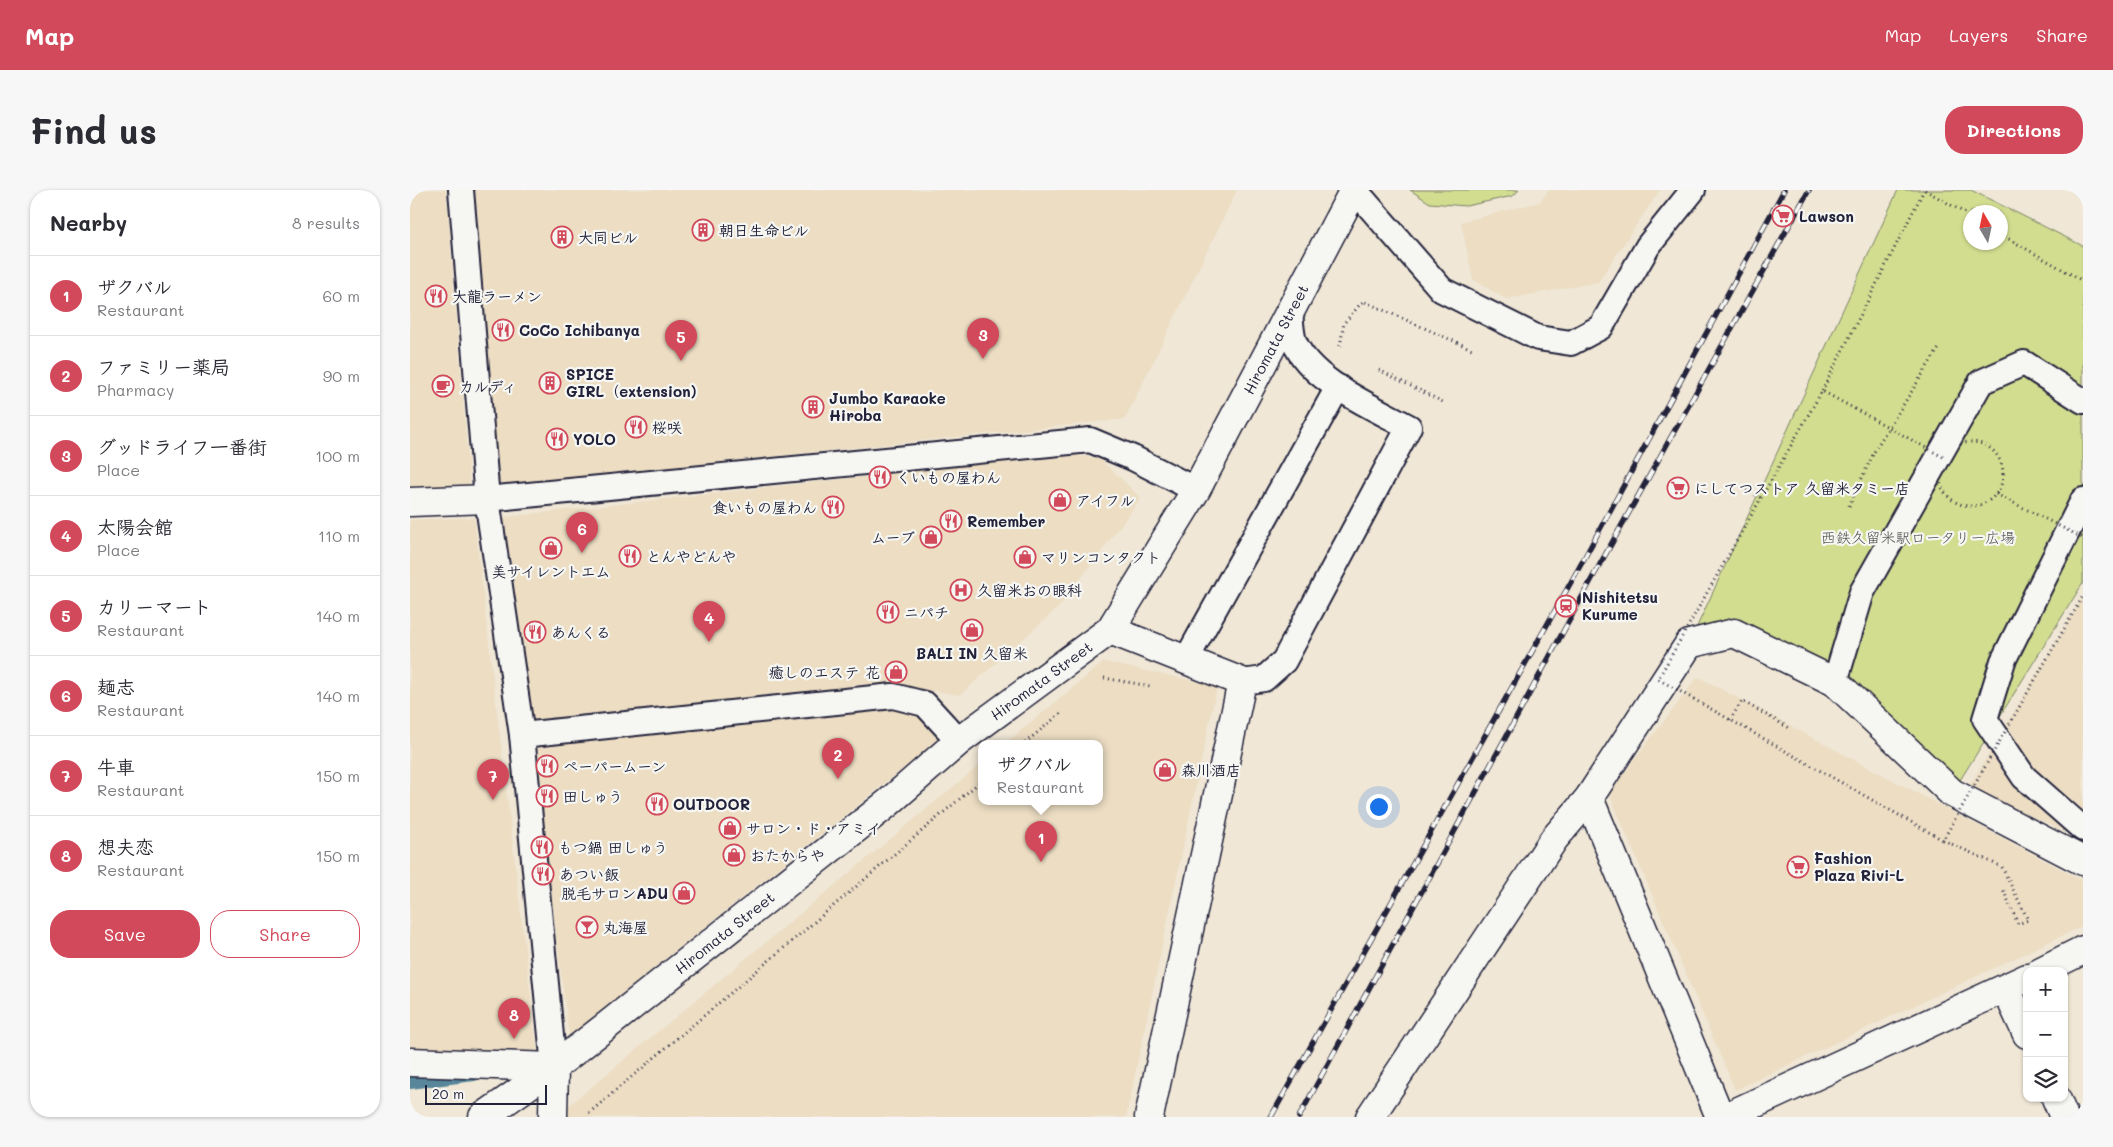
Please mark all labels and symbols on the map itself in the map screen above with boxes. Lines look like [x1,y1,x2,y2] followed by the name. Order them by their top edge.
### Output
[1771,204,1795,228] supermarket icon: Lawson
[1963,205,2008,250] north arrow
[1799,206,1854,226] place label: Lawson
[691,218,715,242] building icon: 朝日生命ビル
[719,220,809,240] place label: 朝日生命ビル
[550,225,574,249] building icon: 大同ビル
[578,227,638,247] place label: 大同ビル
[1238,281,1313,398] street label: Hiromata Street
[424,284,448,308] restaurant icon: 大龍ラーメン
[452,286,542,306] place label: 大龍ラーメン
[491,318,515,342] restaurant icon: CoCo Ichibanya
[967,318,999,359] pin: 3
[519,320,640,340] place label: CoCo Ichibanya
[665,320,697,361] pin: 5
[566,364,696,401] place label: SPICE GIRL（extension)
[538,371,562,395] building icon: SPICE GIRL（extension)
[431,374,455,398] cafe icon: カルディ
[459,376,517,396] place label: カルディ
[829,388,946,425] place label: Jumbo Karaoke Hiroba
[801,395,825,419] building icon: Jumbo Karaoke Hiroba
[624,415,648,439] restaurant icon: 桜咲
[652,417,682,437] place label: 桜咲
[545,427,569,451] restaurant icon: YOLO
[573,429,616,449] place label: YOLO
[868,465,892,489] restaurant icon: くいもの屋わん
[896,467,1001,487] place label: くいもの屋わん
[1666,476,1690,500] supermarket icon: にしてつストア 久留米タミー店
[1694,478,1910,498] place label: にしてつストア 久留米タミー店
[1048,488,1072,512] shop icon: アイフル
[1076,490,1135,510] place label: アイフル
[821,495,845,519] restaurant icon: 食いもの屋わん
[712,497,817,517] place label: 食いもの屋わん
[939,509,963,533] restaurant icon: Remember
[967,511,1046,531] place label: Remember
[566,512,598,553] pin: 6
[919,525,943,549] shop icon: ムーブ
[871,527,915,547] place label: ムーブ
[1821,527,2015,547] park label: 西鉄久留米駅ロータリー広場
[539,536,563,560] shop icon: 美サイレントエム
[618,544,642,568] restaurant icon: とんやどんや
[1013,545,1037,569] shop icon: マリンコンタクト
[646,546,737,566] place label: とんやどんや
[1041,547,1161,567] place label: マリンコンタクト
[491,561,611,581] place label: 美サイレントエム
[949,578,973,602] hospital icon: 久留米おの眼科
[977,580,1082,600] place label: 久留米おの眼科
[1582,587,1658,624] place label: Nishitetsu Kurume
[1554,594,1578,618] station icon: Nishitetsu Kurume
[876,600,900,624] restaurant icon: ニパチ
[693,601,725,642] pin: 4
[904,602,949,622] place label: ニパチ
[960,618,984,642] shop icon: BALI IN 久留米
[523,620,547,644] restaurant icon: あんくる
[551,622,611,642] place label: あんくる
[986,636,1096,725] street label: Hiromata Street
[916,643,1028,663] place label: BALI IN 久留米
[884,660,908,684] shop icon: 癒しのエステ 花
[769,662,880,682] place label: 癒しのエステ 花
[822,738,854,779] pin: 2
[535,754,559,778] restaurant icon: ペーパームーン
[563,756,666,776] place label: ペーパームーン
[1153,758,1177,782] shop icon: 森川酒店
[477,759,509,800] pin: 7
[1181,760,1241,780] place label: 森川酒店
[535,784,559,808] restaurant icon: 田しゅう
[563,786,623,806] place label: 田しゅう
[645,792,669,816] restaurant icon: OUTDOOR
[673,794,750,814] place label: OUTDOOR
[1366,794,1392,820] your location
[718,816,742,840] shop icon: サロン・ド・アミイ
[746,818,881,838] place label: サロン・ド・アミイ
[1025,821,1057,862] pin: 1
[530,835,554,859] restaurant icon: もつ鍋 田しゅう
[558,837,668,857] place label: もつ鍋 田しゅう
[722,843,746,867] shop icon: おたからや
[750,845,825,865] place label: おたからや
[1814,848,1905,885] place label: Fashion Plaza Rivi-L
[1786,855,1810,879] supermarket icon: Fashion Plaza Rivi-L
[531,862,555,886] restaurant icon: あつい飯
[559,864,619,884] place label: あつい飯
[672,881,696,905] shop icon: 脱毛サロンADU
[561,883,668,903] place label: 脱毛サロンADU
[671,887,778,978] street label: Hiromata Street
[575,915,599,939] bar icon: 丸海屋
[603,917,648,937] place label: 丸海屋
[498,998,530,1039] pin: 8
[425,1082,548,1105] scale bar

